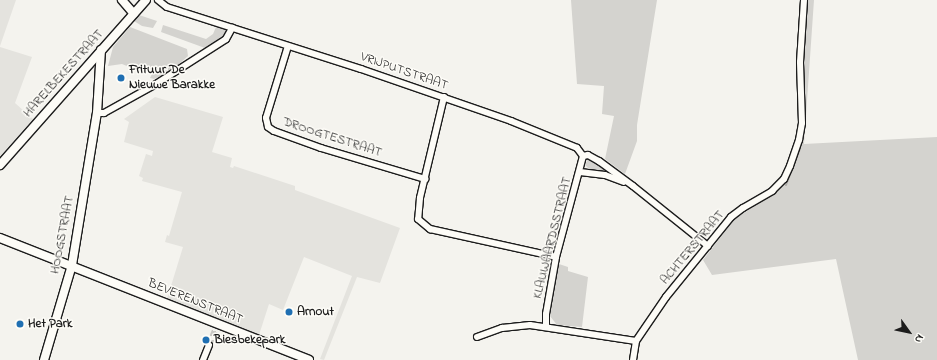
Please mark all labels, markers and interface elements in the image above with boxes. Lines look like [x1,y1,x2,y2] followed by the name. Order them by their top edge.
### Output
[20,27,108,121] street label: HARELBEKESTRAAT
[358,50,450,94] street label: VRIJPUTSTRAAT
[129,63,215,94] place label: Frituur De Nieuwe Barakke
[116,73,126,83] marker: Frituur De Nieuwe Barakke
[281,115,383,161] street label: DROOGTESTRAAT
[530,175,576,301] street label: KLAUWAARDSSTRAAT
[48,195,78,275] street label: HOOGSTRAAT
[658,208,728,288] street label: ACHTERSTRAAT
[145,276,245,328] street label: BEVERENSTRAAT
[297,304,334,320] place label: Arnout
[284,307,294,317] marker: Arnout
[889,312,929,352] north arrow
[28,316,72,332] place label: Het Park
[15,319,25,329] marker: Het Park
[910,331,928,346] text: N
[214,332,286,348] place label: Biesbekepark
[201,335,211,345] marker: Biesbekepark

